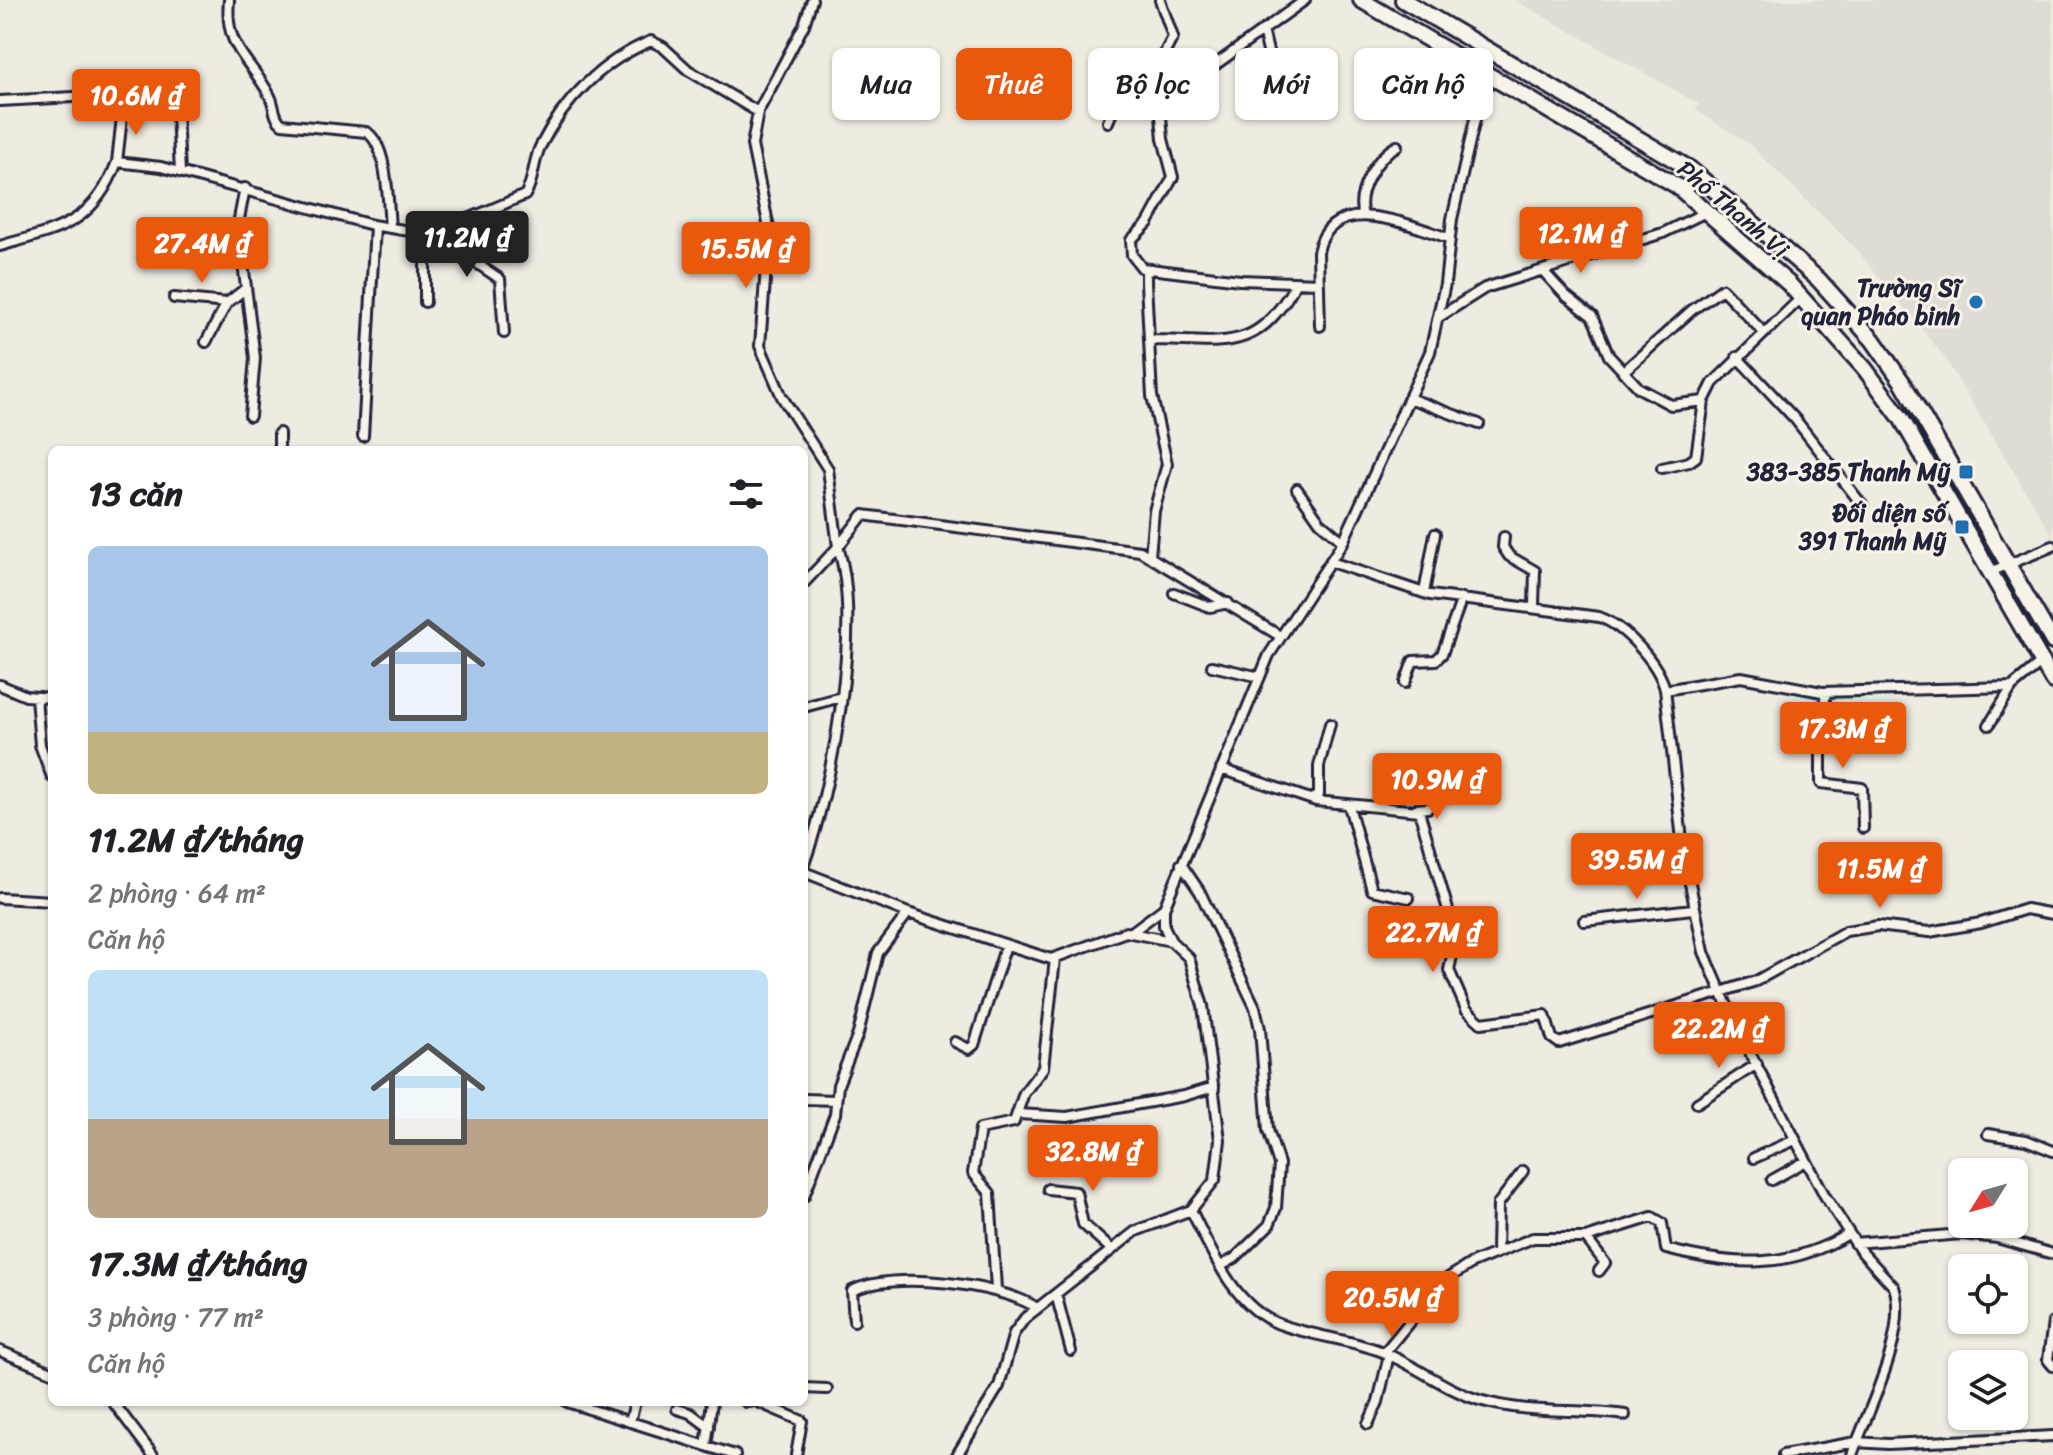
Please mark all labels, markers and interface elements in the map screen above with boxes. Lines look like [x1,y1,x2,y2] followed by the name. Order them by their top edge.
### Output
[832,48,940,120] chip: Mua
[956,48,1072,120] chip: Thuê
[1088,48,1219,120] chip: Bộ lọc
[1235,48,1338,120] chip: Mới
[1354,48,1493,120] chip: Căn hộ
[62,69,210,137] pin: 10.6M ₫
[90,72,182,118] text: 10.6M ₫
[1667,149,1800,270] street label: Phố Thanh Vị
[1507,207,1655,275] pin: 12.1M ₫
[1538,210,1624,256] text: 12.1M ₫
[393,211,541,279] pin: 11.2M ₫
[424,214,510,260] text: 11.2M ₫
[128,217,276,285] pin: 27.4M ₫
[154,220,250,266] text: 27.4M ₫
[672,222,820,290] pin: 15.5M ₫
[700,225,792,271] text: 15.5M ₫
[1801,267,1964,337] place label: Trường Sĩ quan Pháo binh
[1967,293,1985,311] marker: Trường Sĩ quan Pháo binh
[1746,451,1951,493] place label: 383-385 Thanh Mỹ
[1957,463,1975,481] marker: 383-385 Thanh Mỹ
[88,464,182,524] text: 13 căn
[724,472,768,516] icon: filters
[1798,492,1950,562] place label: Đối diện số 391 Thanh Mỹ
[1953,518,1971,536] marker: Đối diện số 391 Thanh Mỹ
[356,598,500,742] icon: home
[1769,702,1917,770] pin: 17.3M ₫
[1798,705,1888,751] text: 17.3M ₫
[1363,753,1511,821] pin: 10.9M ₫
[1390,756,1484,802] text: 10.9M ₫
[88,810,304,870] text: 11.2M ₫/tháng
[1563,833,1711,901] pin: 39.5M ₫
[1589,836,1685,882] text: 39.5M ₫
[1806,842,1954,910] pin: 11.5M ₫
[1836,845,1924,891] text: 11.5M ₫
[88,870,266,916] text: 2 phòng · 64 m²
[1359,906,1507,974] pin: 22.7M ₫
[1386,909,1480,955] text: 22.7M ₫
[88,916,165,962] text: Căn hộ
[1645,1002,1793,1070] pin: 22.2M ₫
[1672,1005,1766,1051] text: 22.2M ₫
[356,1022,500,1166] icon: home
[1019,1125,1167,1193] pin: 32.8M ₫
[1046,1128,1140,1174] text: 32.8M ₫
[1948,1158,2028,1238] north arrow
[1948,1158,2028,1430] map controls
[88,1234,308,1294] text: 17.3M ₫/tháng
[1948,1254,2028,1334] button: locate
[1318,1271,1466,1339] pin: 20.5M ₫
[1344,1274,1440,1320] text: 20.5M ₫
[88,1294,264,1340] text: 3 phòng · 77 m²
[88,1340,165,1386] text: Căn hộ
[1948,1350,2028,1430] button: layers

